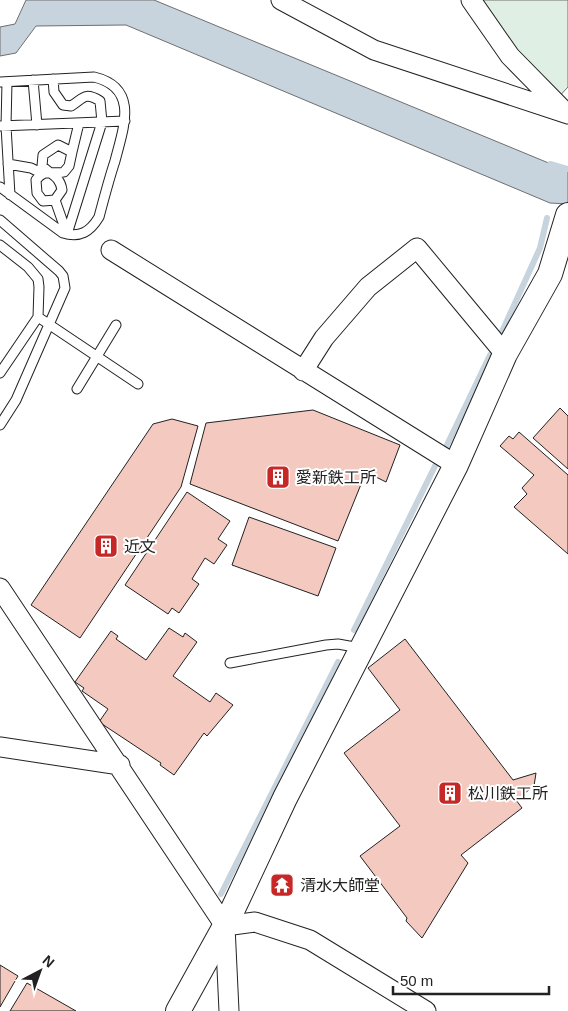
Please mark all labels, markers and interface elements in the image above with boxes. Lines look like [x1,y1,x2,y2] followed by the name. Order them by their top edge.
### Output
[265,464,291,490] building icon: 愛新鉄工所
[296,469,376,486] place label: 愛新鉄工所
[93,533,119,559] building icon: 近文
[124,538,156,555] place label: 近文
[437,780,463,806] building icon: 松川鉄工所
[468,785,548,802] place label: 松川鉄工所
[269,872,295,898] temple icon: 清水大師堂
[300,877,380,894] place label: 清水大師堂
[15,946,65,996] north arrow
[39,952,58,971] text: N
[393,964,549,996] scale bar
[400,972,433,989] text: 50 m

